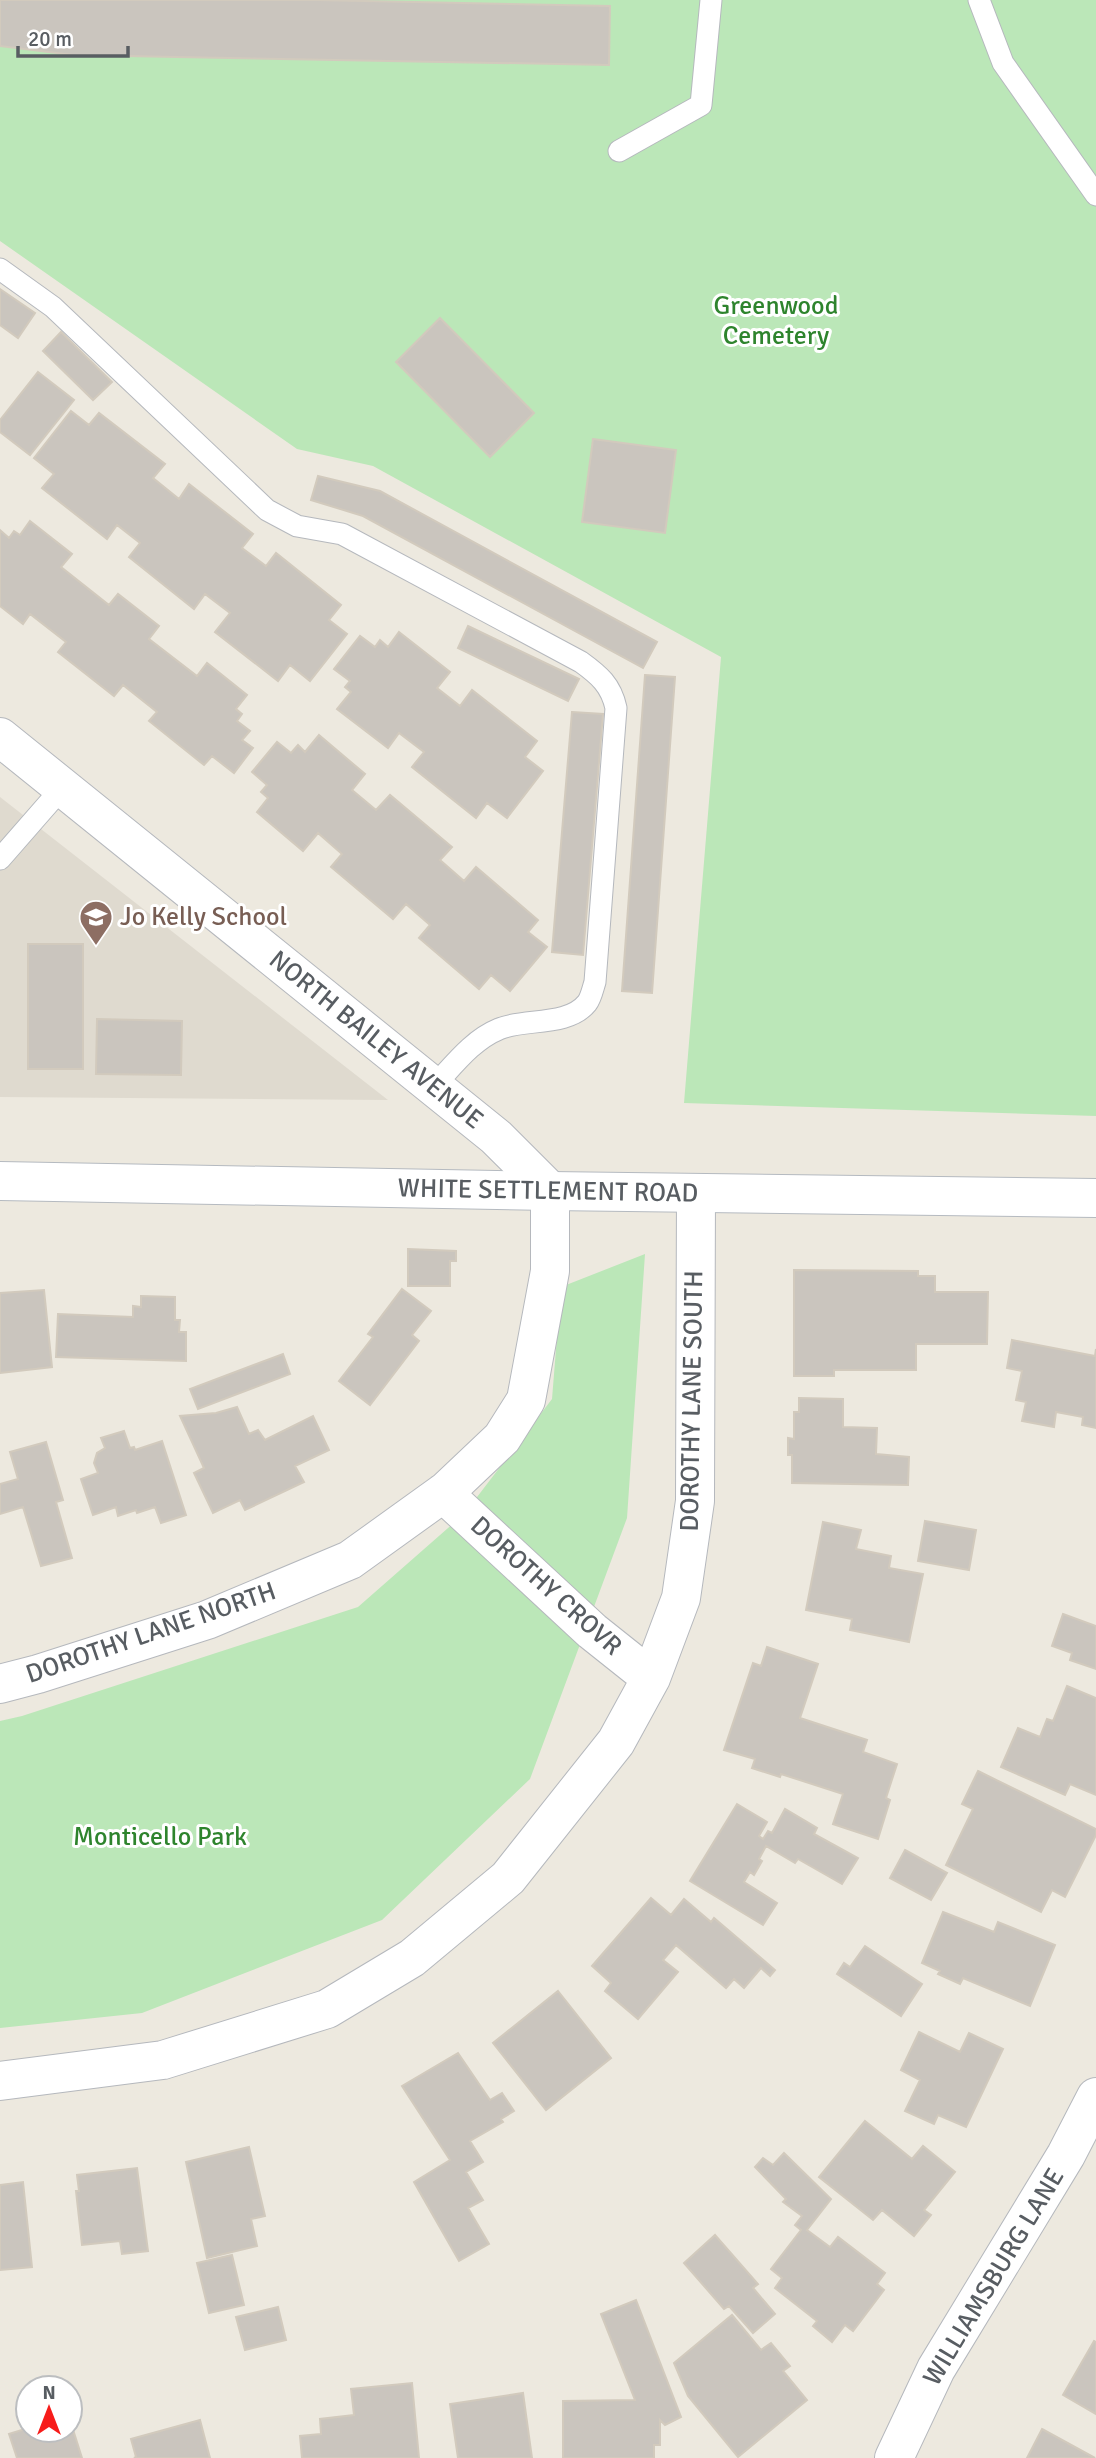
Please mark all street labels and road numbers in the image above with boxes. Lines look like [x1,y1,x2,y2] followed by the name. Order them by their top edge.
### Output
[262,944,490,1136] street label: NORTH BAILEY AVENUE
[397,1172,699,1210] street label: WHITE SETTLEMENT ROAD
[674,1270,710,1532] street label: DOROTHY LANE SOUTH
[464,1510,628,1662] street label: DOROTHY CROVR
[22,1575,280,1691] street label: DOROTHY LANE NORTH
[916,2163,1072,2391] street label: WILLIAMSBURG LANE

